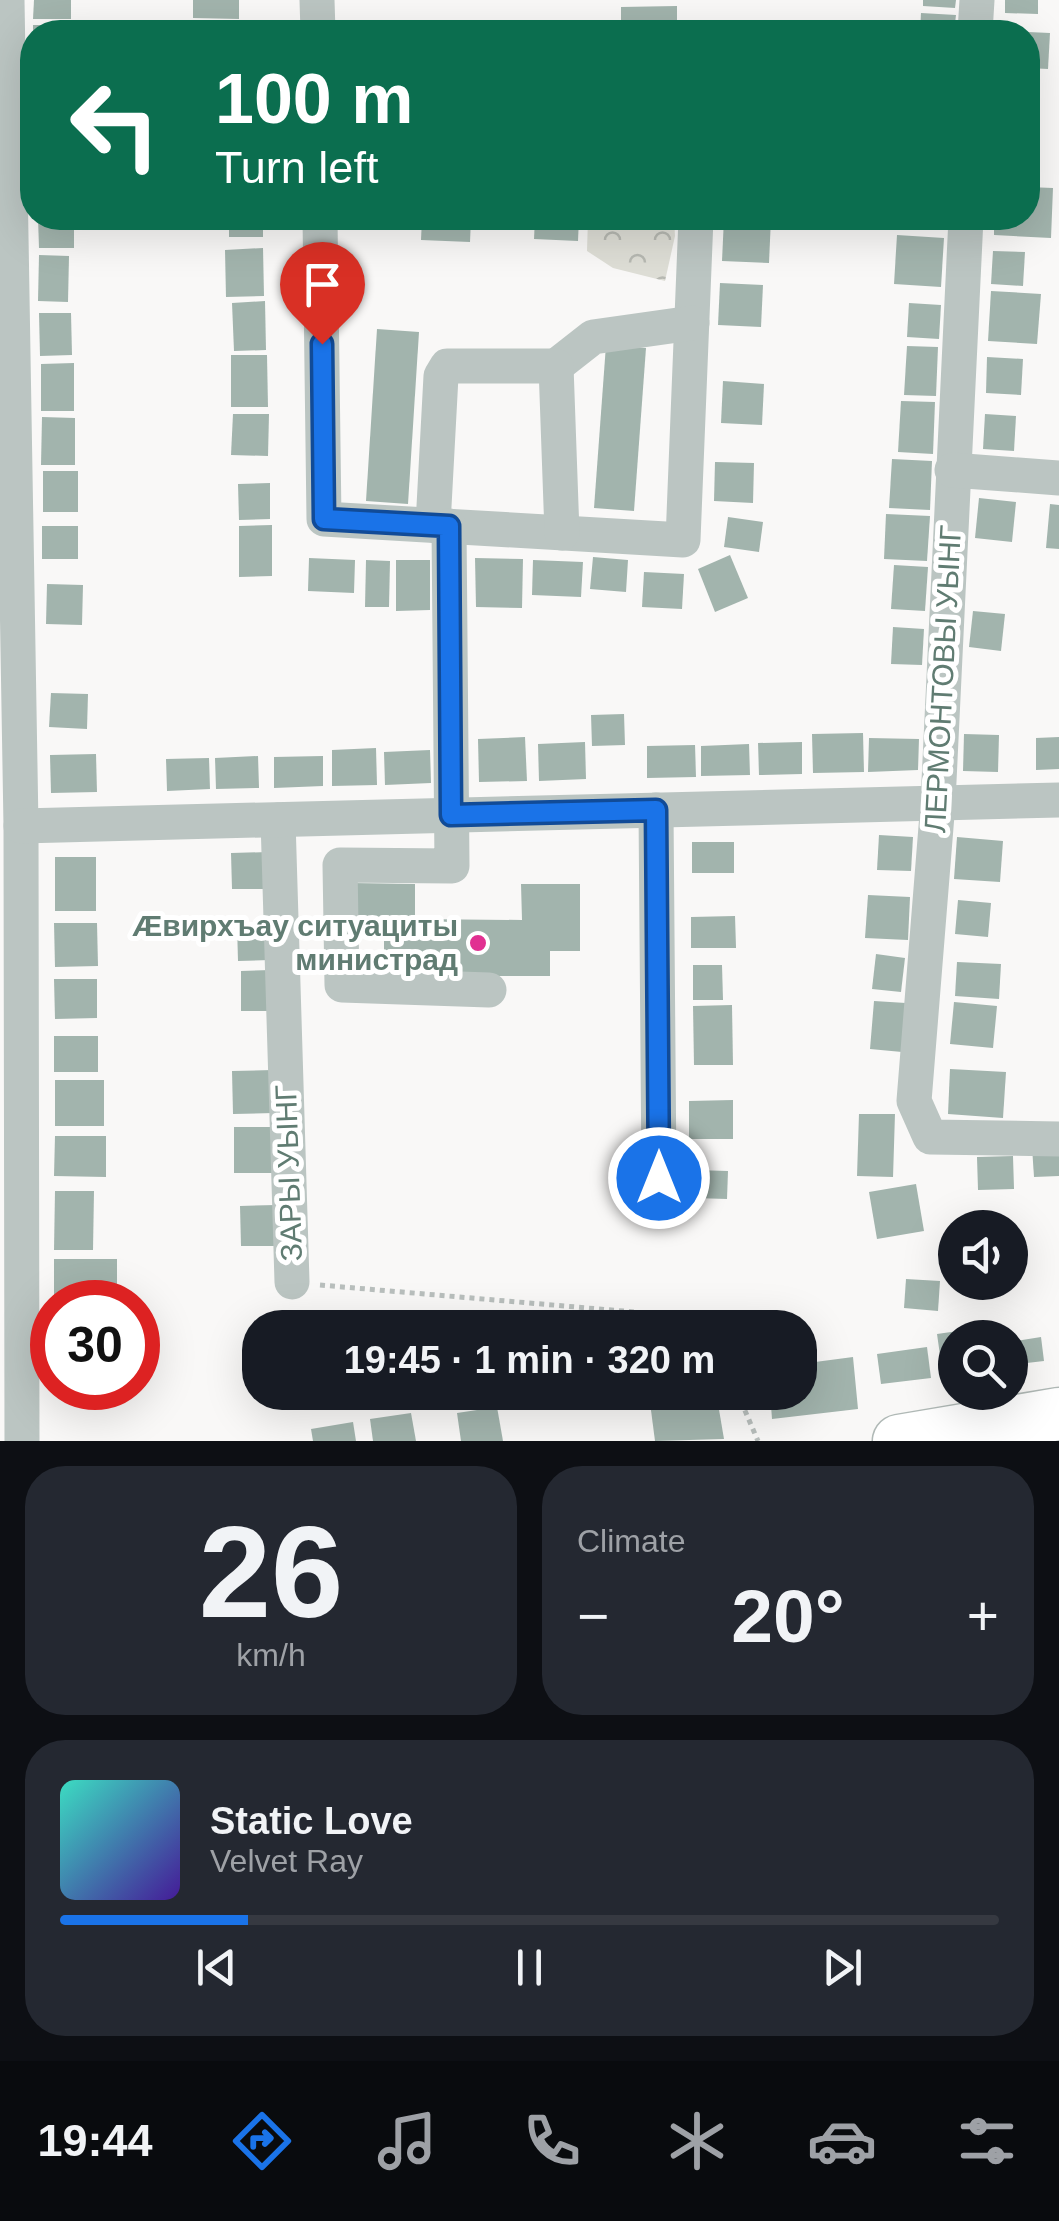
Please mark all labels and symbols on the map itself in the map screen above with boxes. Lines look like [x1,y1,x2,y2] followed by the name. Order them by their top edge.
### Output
[280,242,365,345] pin
[918,524,967,834] street label: ЛЕРМОНТОВЫ УЫНГ
[132,909,458,976] place label: Æвирхъау ситуациты министрад
[467,932,489,954] marker: Æвирхъау ситуациты министрад
[269,1084,308,1262] street label: ЗАРЫ УЫНГ
[607,1126,711,1230] position arrow
[30,1280,160,1410] speed limit sign: 30

